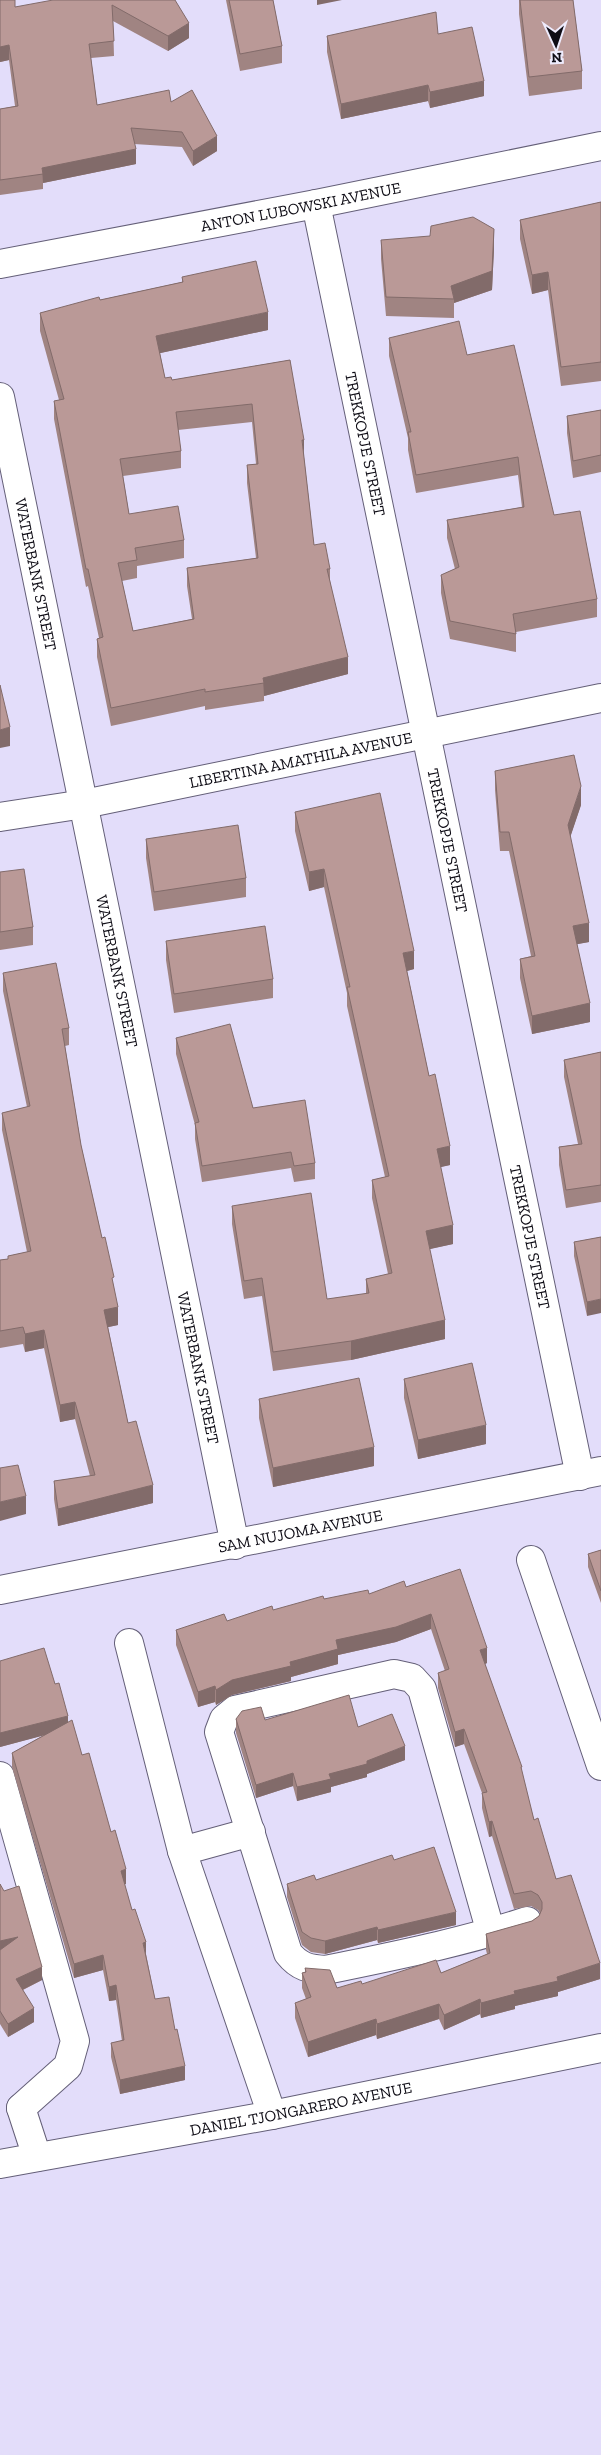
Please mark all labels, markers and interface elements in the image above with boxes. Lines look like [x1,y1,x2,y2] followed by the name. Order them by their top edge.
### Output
[531,20,581,70] north arrow
[551,49,562,66] text: N
[199,178,402,236] street label: ANTON LUBOWSKI AVENUE
[341,370,390,518] street label: TREKKOPJE STREET
[11,497,61,652] street label: WATERBANK STREET
[187,728,414,792] street label: LIBERTINA AMATHILA AVENUE
[423,767,472,914] street label: TREKKOPJE STREET
[92,893,142,1049] street label: WATERBANK STREET
[506,1163,554,1311] street label: TREKKOPJE STREET
[173,1290,223,1446] street label: WATERBANK STREET
[217,1506,384,1557] street label: SAM NUJOMA AVENUE
[188,2078,414,2140] street label: DANIEL TJONGARERO AVENUE

